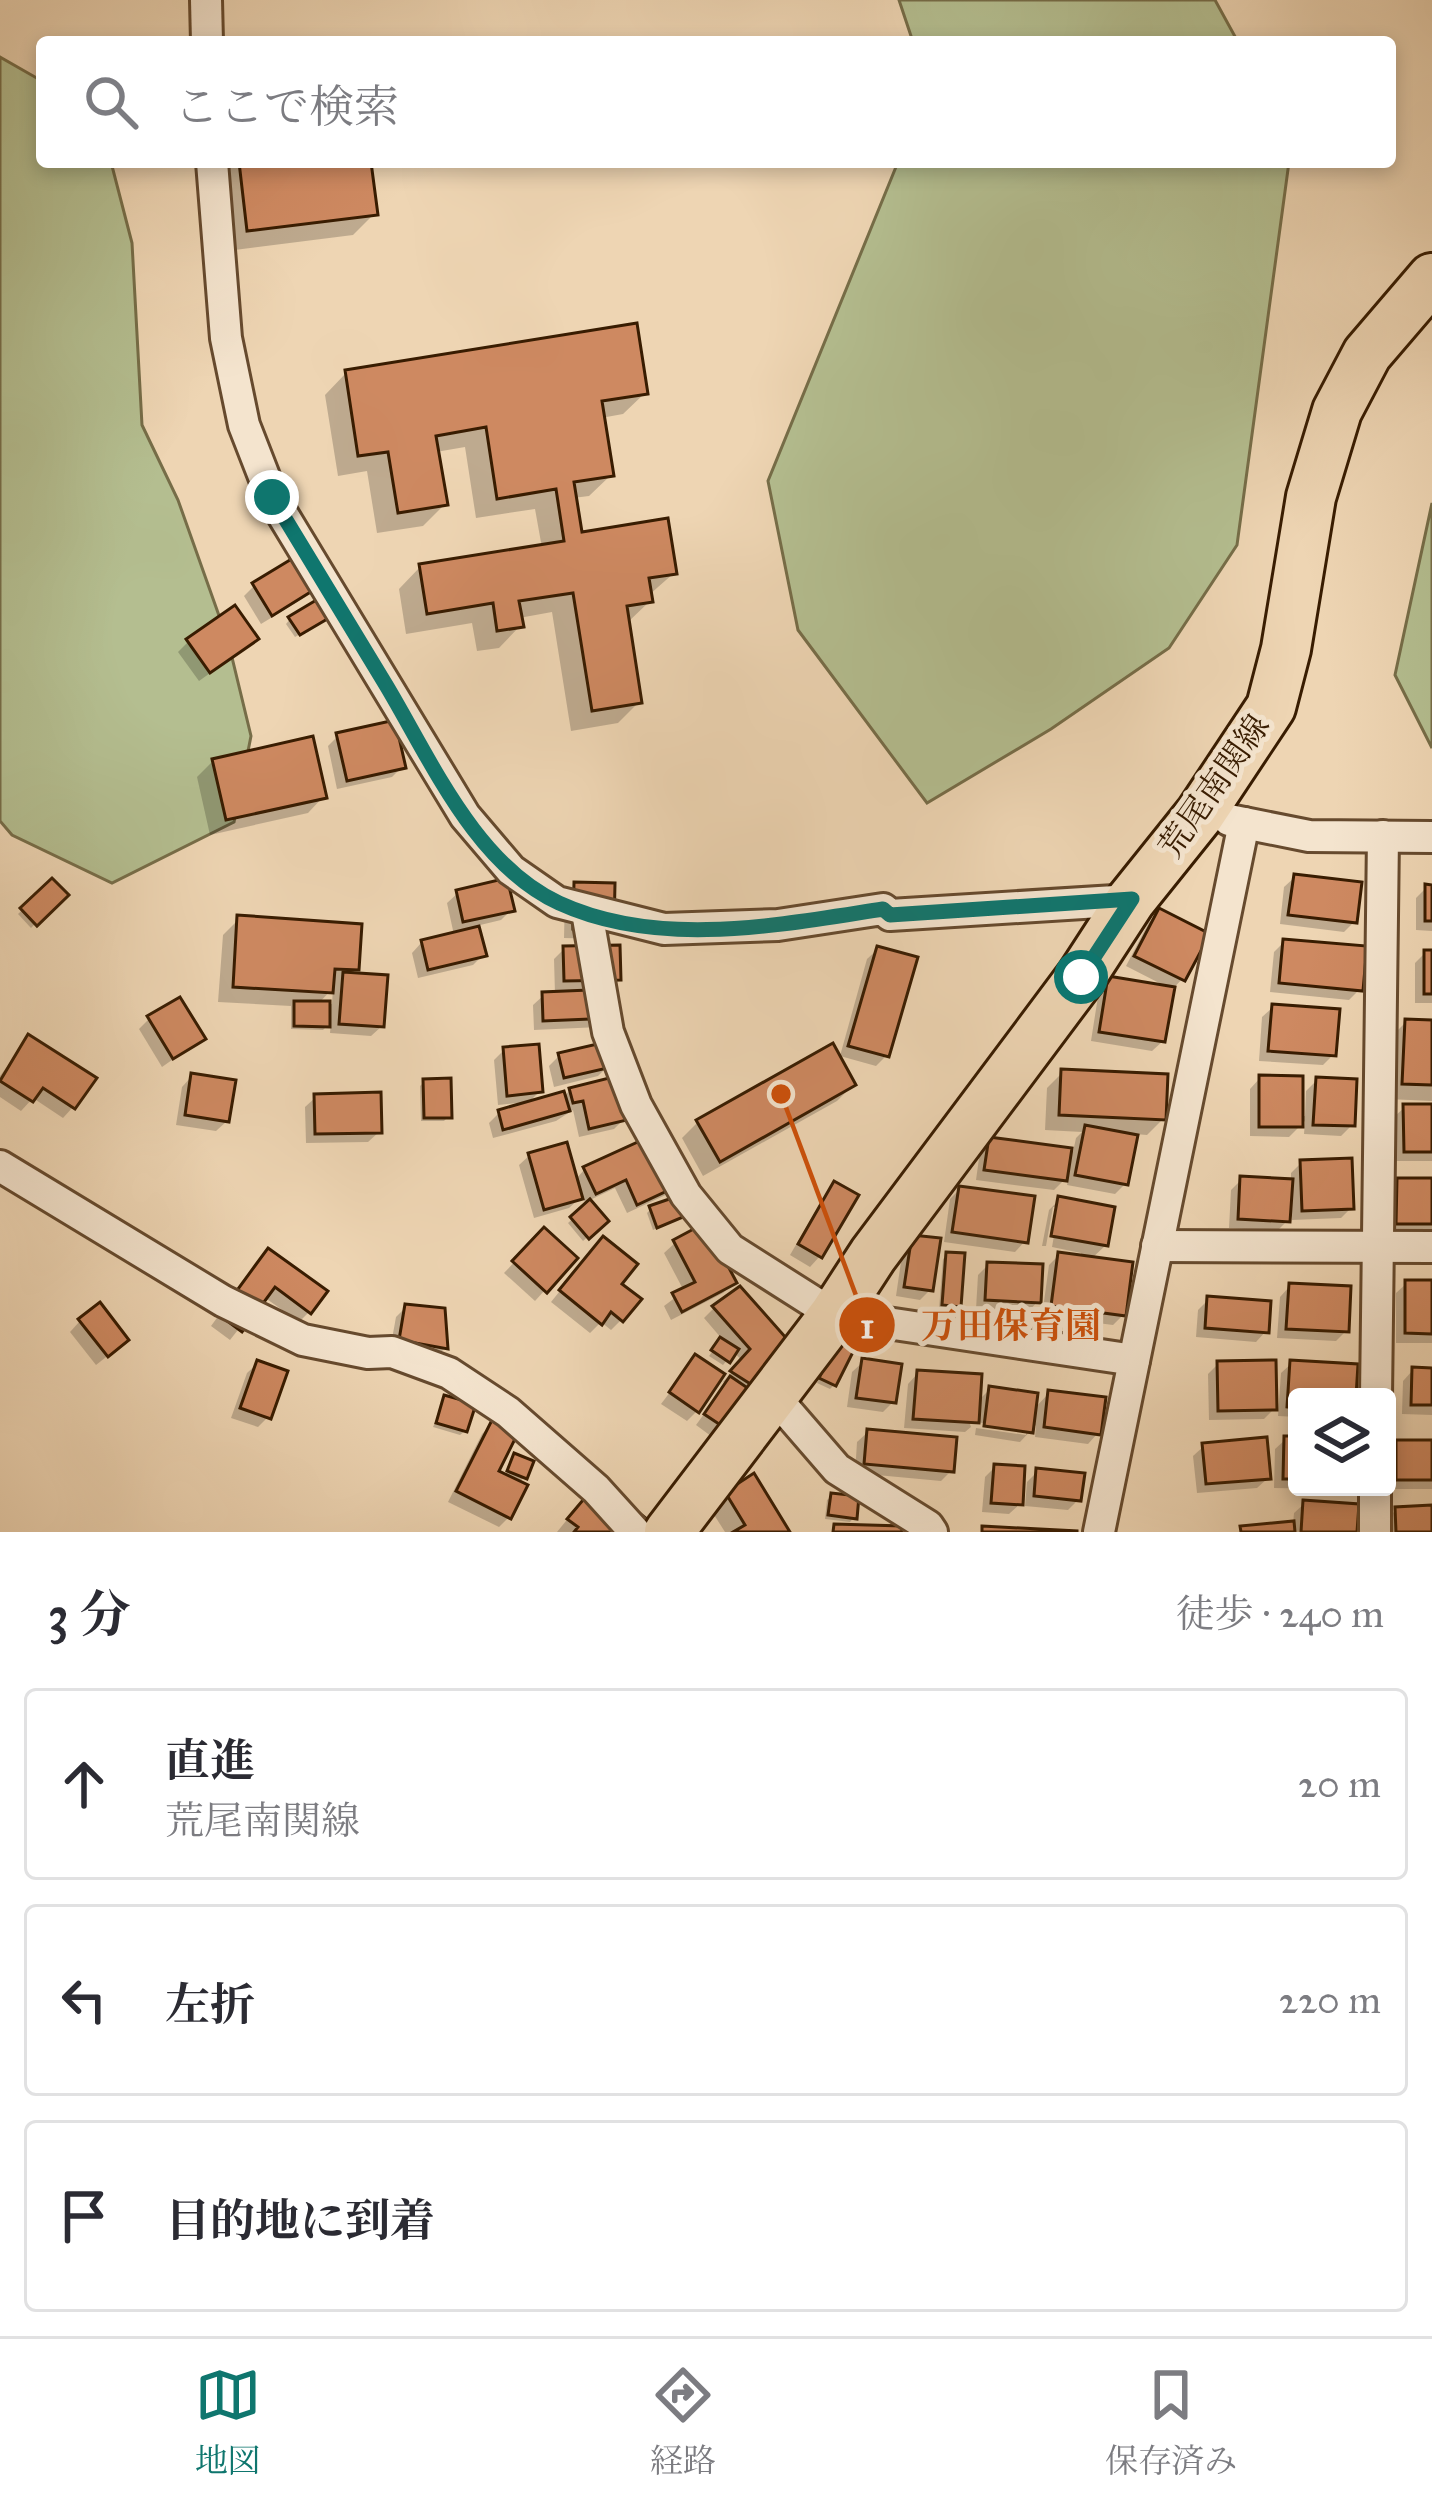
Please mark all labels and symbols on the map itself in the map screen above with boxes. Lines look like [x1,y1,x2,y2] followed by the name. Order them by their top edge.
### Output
[245,470,299,524] route end
[1150,707,1278,865] street label: 荒尾南関線
[1054,950,1108,1004] route start
[837,1289,1125,1361] callout: 万田保育園
[860,1304,874,1348] text: 1
[921,1304,1101,1348] text: 万田保育園

